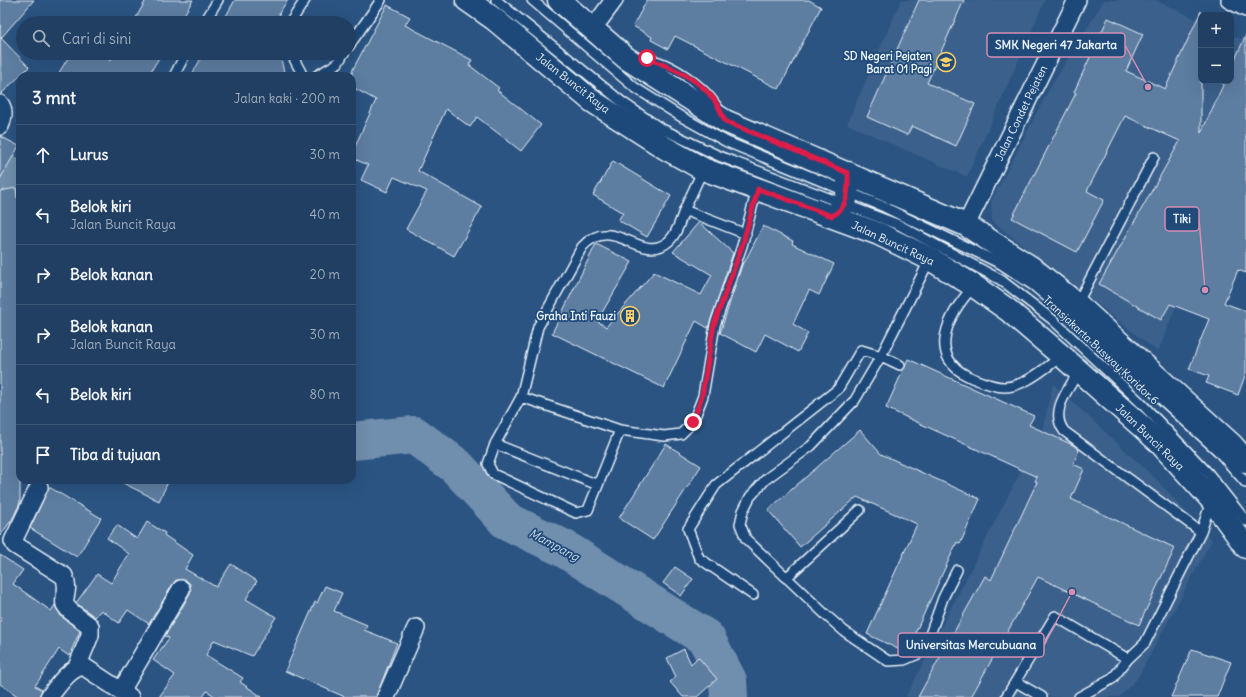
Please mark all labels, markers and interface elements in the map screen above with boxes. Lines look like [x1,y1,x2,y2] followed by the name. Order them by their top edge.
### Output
[1198,12,1234,84] map controls
[1198,12,1234,48] button: +
[16,16,356,60] search box
[30,27,52,49] icon: search
[62,29,131,48] text: Cari di sini
[987,33,1125,57] callout: SMK Negeri 47 Jakarta
[995,37,1117,53] text: SMK Negeri 47 Jakarta
[1198,48,1234,84] button: −
[638,49,656,67] route start
[844,49,933,77] place label: SD Negeri Pejaten Barat 01 Pagi
[533,50,613,116] street label: Jalan Buncit Raya
[935,51,957,73] school or university icon: SD Negeri Pejaten Barat 01 Pagi
[992,63,1050,163] street label: Jalan Condet Pejaten
[32,87,76,109] text: 3 mnt
[234,90,340,107] text: Jalan kaki · 200 m
[32,144,54,166] icon: ahead
[70,145,108,164] text: Lurus
[310,146,340,163] text: 30 m
[70,197,131,216] text: Belok kiri
[32,204,54,226] icon: left
[309,206,340,223] text: 40 m
[1165,207,1199,231] callout: Tiki
[1173,211,1191,226] text: Tiki
[70,216,176,233] text: Jalan Buncit Raya
[849,218,937,268] street label: Jalan Buncit Raya
[32,264,54,286] icon: right
[70,265,153,284] text: Belok kanan
[310,266,340,283] text: 20 m
[1040,293,1162,407] street label: Transjakarta Busway Koridor 6
[619,305,641,327] building icon: Graha Inti Fauzi
[536,309,616,323] place label: Graha Inti Fauzi
[70,317,153,336] text: Belok kanan
[32,324,54,346] icon: right
[310,326,340,343] text: 30 m
[70,336,176,353] text: Jalan Buncit Raya
[32,384,54,406] icon: left
[70,385,131,404] text: Belok kiri
[309,386,340,403] text: 80 m
[1113,401,1187,473] street label: Jalan Buncit Raya
[684,413,702,431] route end
[32,444,54,466] icon: arrive
[70,445,160,464] text: Tiba di tujuan
[527,525,583,565] water label: Mampang
[898,633,1044,657] callout: Universitas Mercubuana
[906,637,1036,652] text: Universitas Mercubuana

